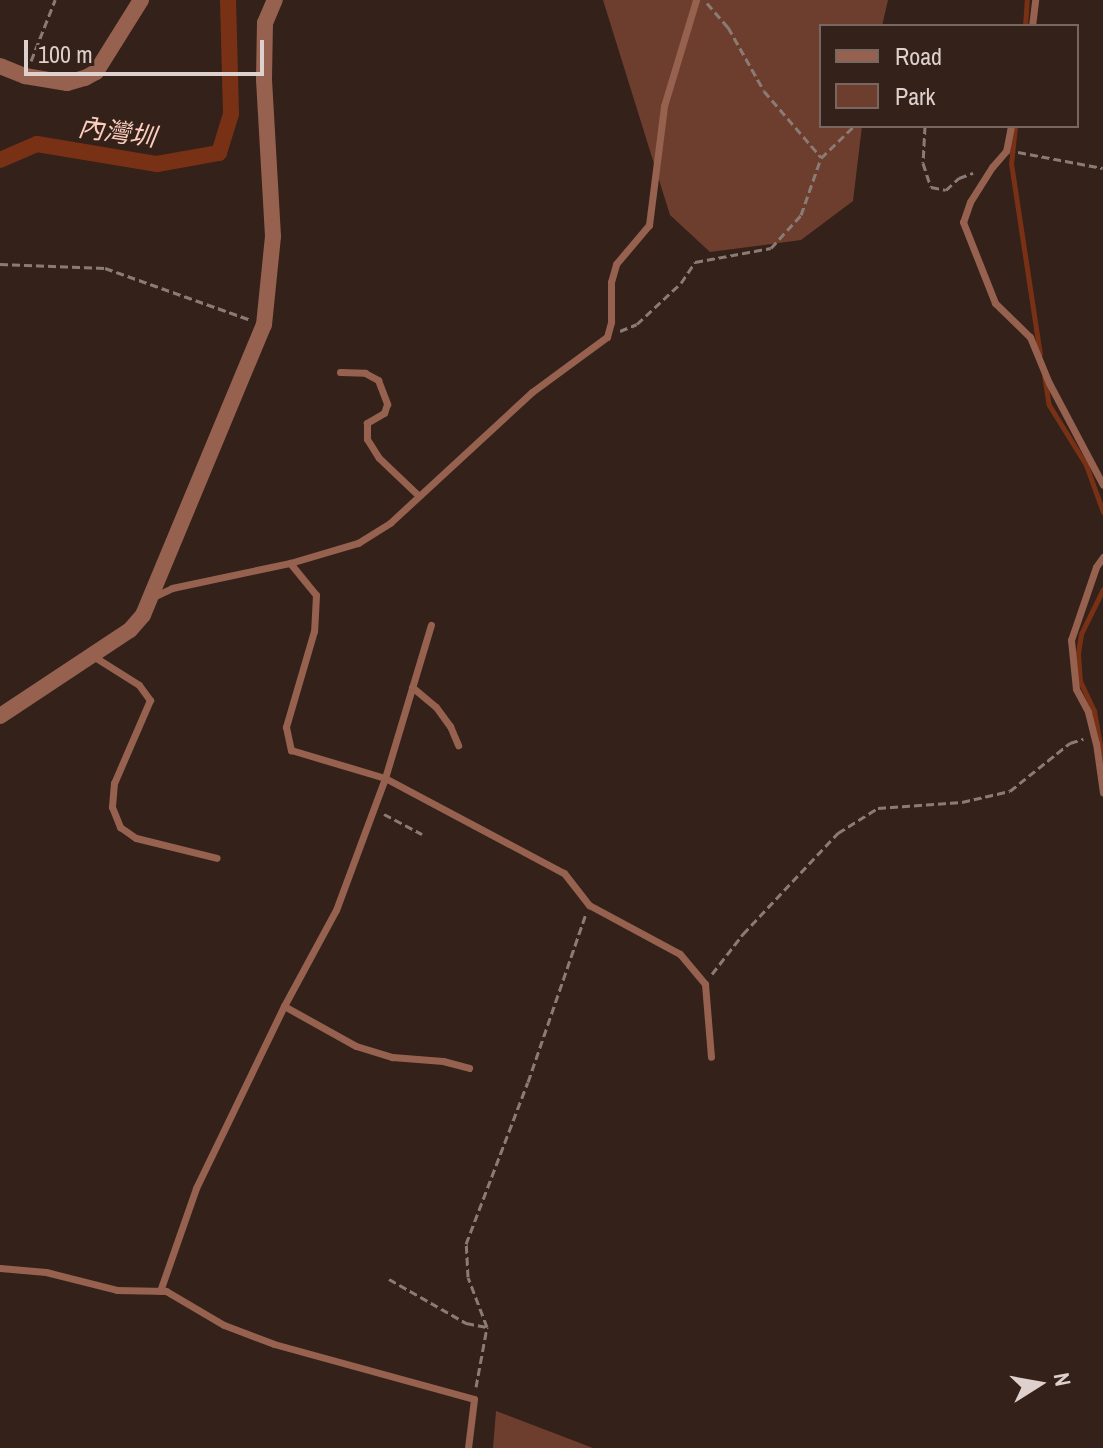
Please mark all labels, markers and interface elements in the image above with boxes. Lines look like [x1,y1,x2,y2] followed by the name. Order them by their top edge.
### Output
[28,24,268,74] scale bar
[819,24,1079,128] legend
[38,38,93,70] text: 100 m
[895,40,942,72] text: Road
[895,80,935,112] text: Park
[76,111,158,153] water label: 內灣圳
[999,1344,1079,1424] north arrow
[1047,1370,1079,1389] text: N

